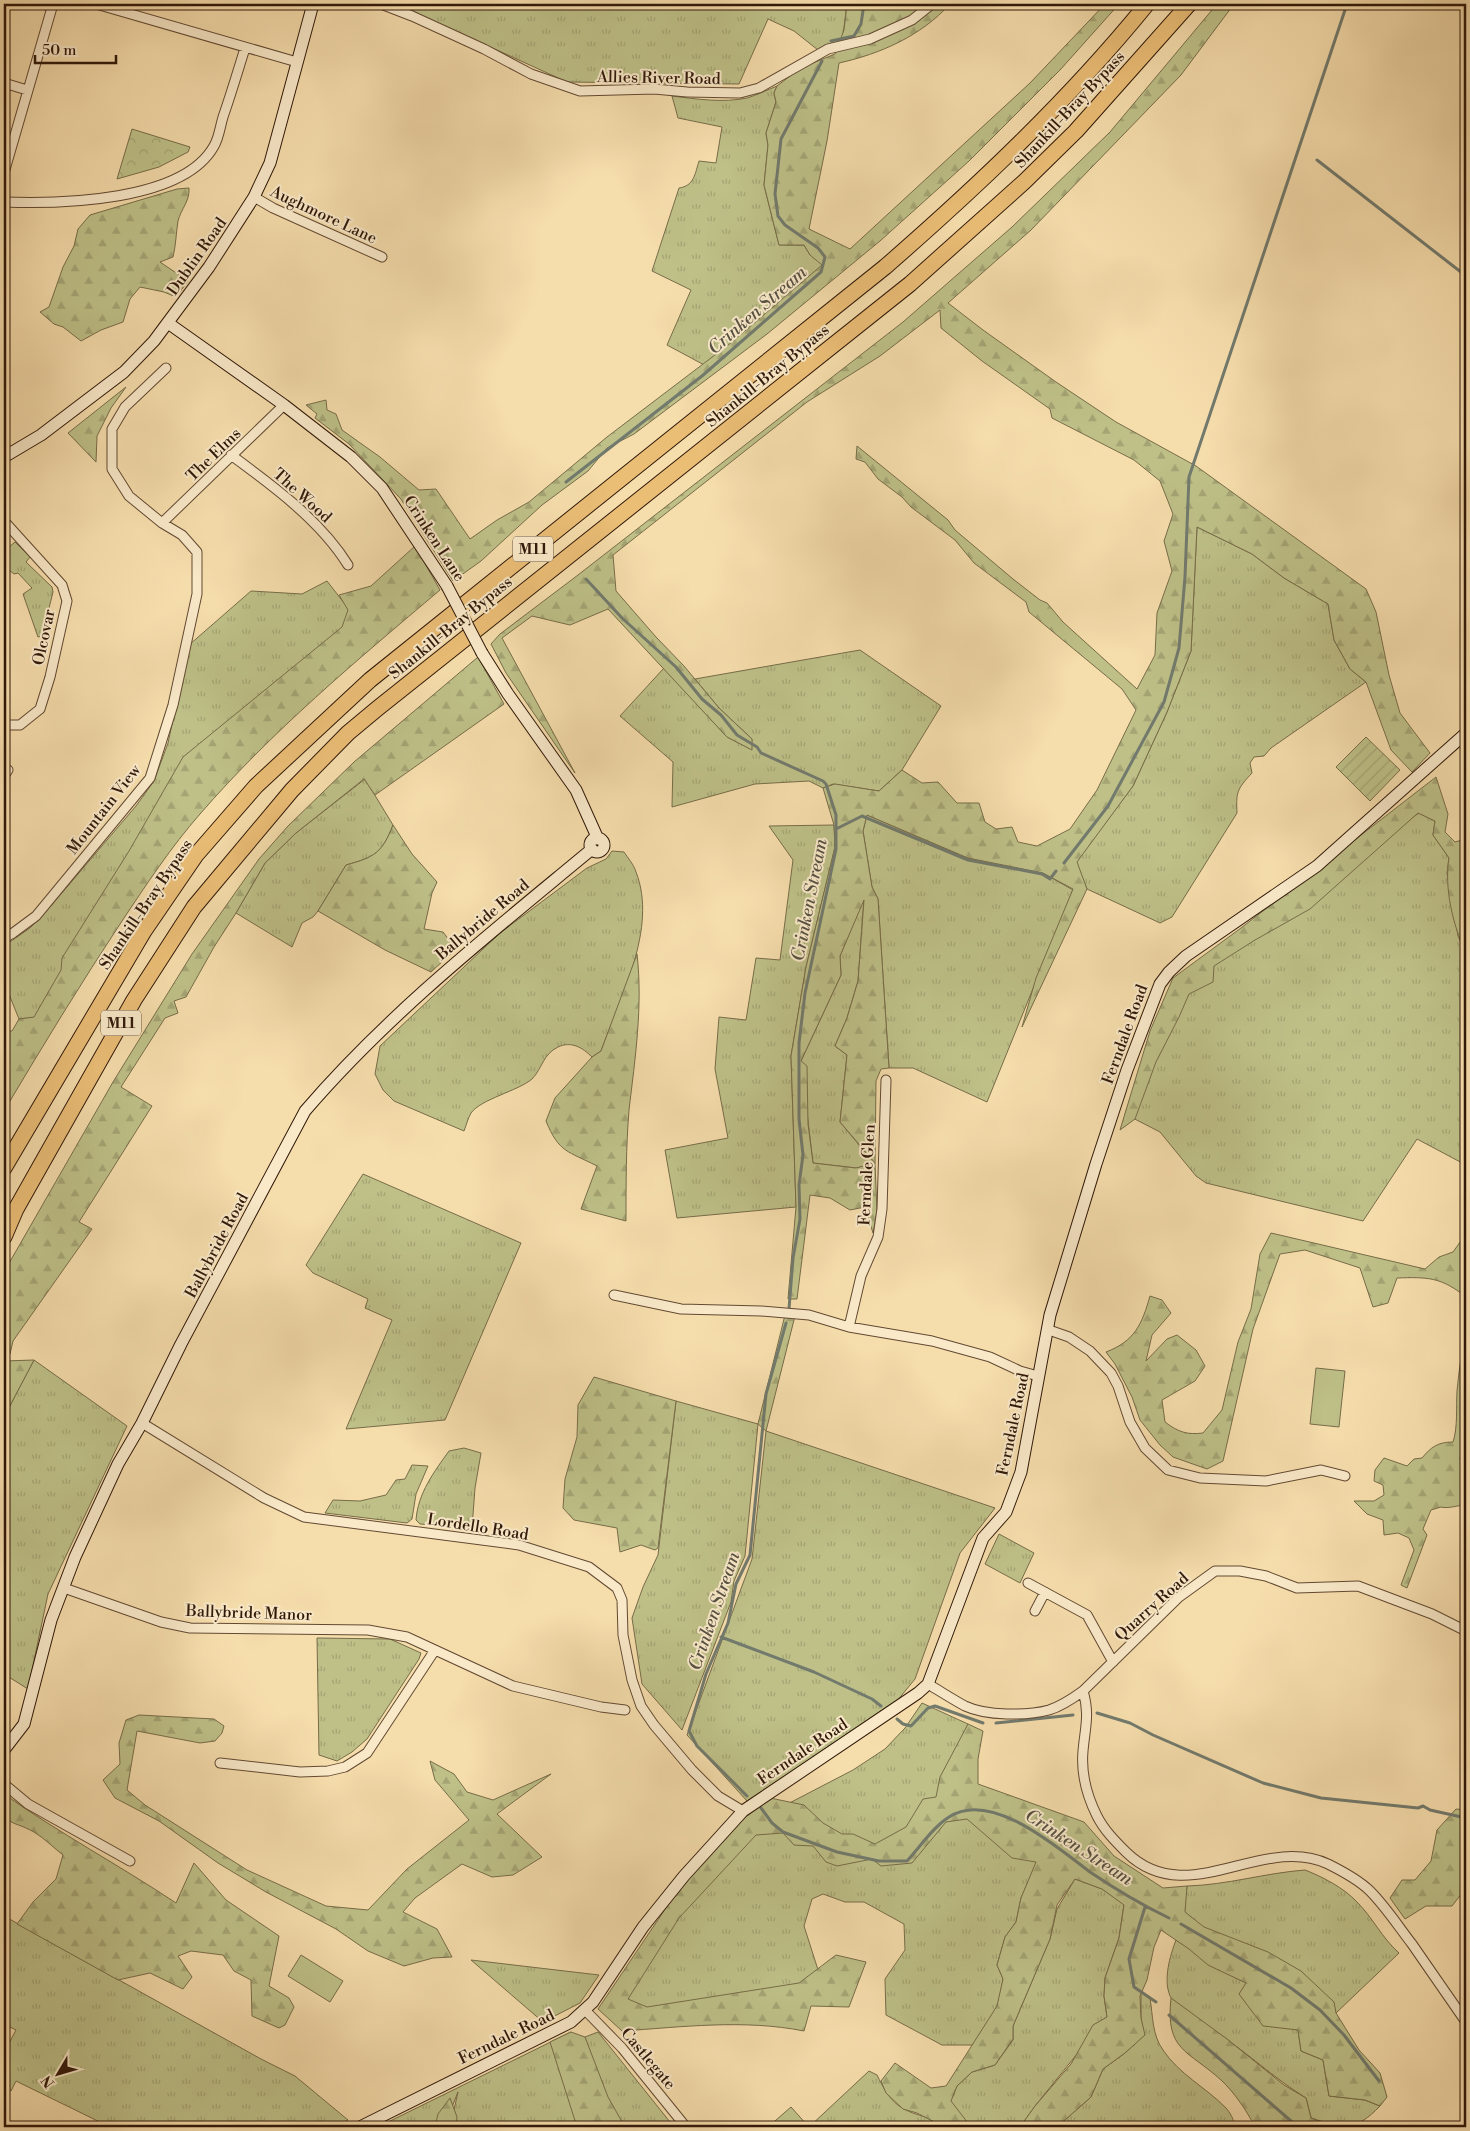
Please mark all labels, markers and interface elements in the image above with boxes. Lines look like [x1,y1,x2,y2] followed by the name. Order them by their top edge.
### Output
[35,32,116,64] scale bar
[42,41,76,60] text: 50 m
[1010,47,1129,172] street label: Shankill-Bray Bypass
[596,67,721,89] street label: Allies River Road
[266,181,380,248] street label: Aughmore Lane
[163,214,231,299] street label: Dublin Road
[703,261,812,360] water label: Crinken Stream
[702,320,833,432] street label: Shankill-Bray Bypass
[182,424,245,486] street label: The Elms
[269,464,336,527] street label: The Wood
[399,492,469,585] street label: Crinken Lane
[513,536,553,562] road number: M11
[385,572,516,684] street label: Shankill-Bray Bypass
[28,607,60,667] street label: Olcovar
[62,760,146,859] street label: Mountain View
[95,836,197,974] street label: Shankill-Bray Bypass
[786,837,833,963] water label: Crinken Stream
[431,875,533,965] street label: Ballybride Road
[1098,982,1152,1087] street label: Ferndale Road
[101,1010,141,1036] road number: M11
[854,1123,880,1226] street label: Ferndale Glen
[180,1190,253,1302] street label: Ballybride Road
[992,1371,1034,1477] street label: Ferndale Road
[426,1509,530,1545] street label: Lordello Road
[683,1548,746,1674] water label: Crinken Stream
[1111,1568,1193,1645] street label: Quarry Road
[184,1601,313,1625] street label: Ballybride Manor
[754,1714,852,1789] street label: Ferndale Road
[1020,1804,1137,1891] water label: Crinken Stream
[455,2005,558,2069] street label: Ferndale Road
[616,2024,680,2094] street label: Castlegate
[32,2048,82,2098] north arrow
[38,2071,59,2091] text: N

